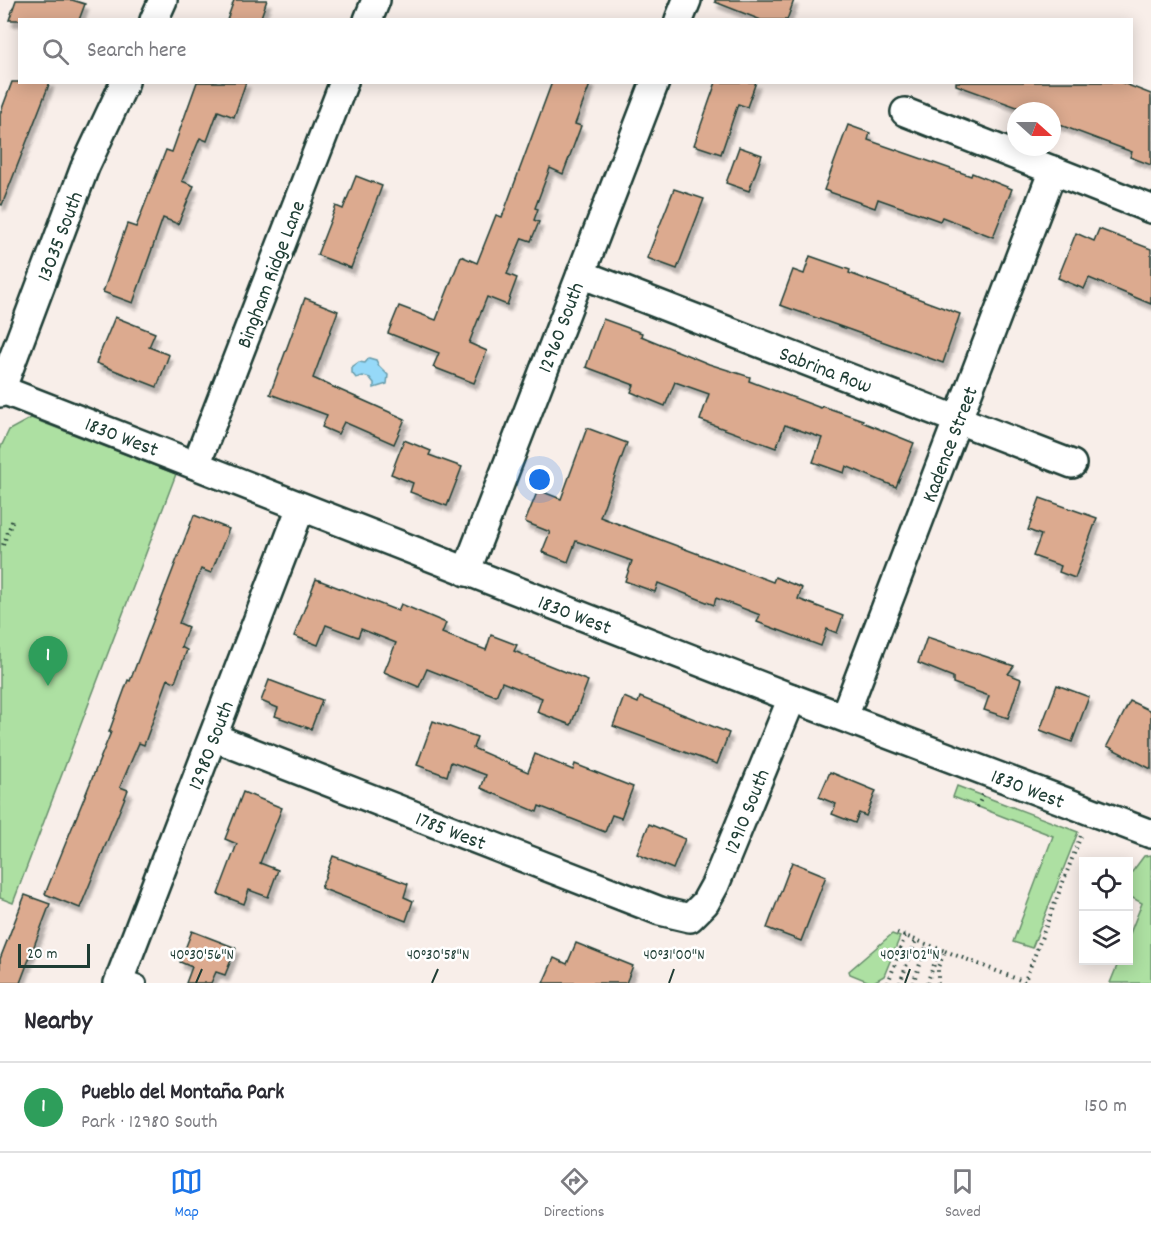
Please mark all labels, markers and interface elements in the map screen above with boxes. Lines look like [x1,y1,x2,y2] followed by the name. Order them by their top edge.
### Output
[18,18,1133,84] search box
[39,35,72,68] icon: search
[87,36,186,67] text: Search here
[1007,102,1061,156] north arrow
[31,188,93,286] street label: 13035 South
[231,197,315,353] street label: Bingham Ridge Lane
[532,278,594,378] street label: 12960 South
[774,340,876,403] street label: Sabrina Row
[916,383,988,507] street label: Kadence Street
[80,411,162,467] street label: 1830 West
[525,465,554,494] your location
[533,589,615,645] street label: 1830 West
[28,636,68,686] pin: 1
[182,697,243,795] street label: 12980 South
[986,763,1068,819] street label: 1830 West
[718,765,779,859] street label: 12910 South
[410,806,490,860] street label: 1785 West
[1079,857,1133,965] map controls
[1079,857,1133,911] button: locate
[1079,911,1133,965] button: layers
[18,941,90,968] scale bar
[27,943,57,966] text: 20 m
[170,945,234,967] text: 40°30'56"N
[407,945,469,967] text: 40°30'58"N
[643,945,705,967] text: 40°31'00"N
[880,945,940,967] text: 40°31'02"N
[24,1004,92,1041] text: Nearby
[81,1078,284,1109] text: Pueblo del Montaña Park
[41,1093,46,1121] text: 1
[1084,1093,1127,1121] text: 150 m
[81,1109,217,1137] text: Park · 12980 South
[170,1165,203,1224] tab: Map
[544,1165,604,1224] tab: Directions
[945,1165,981,1224] tab: Saved

